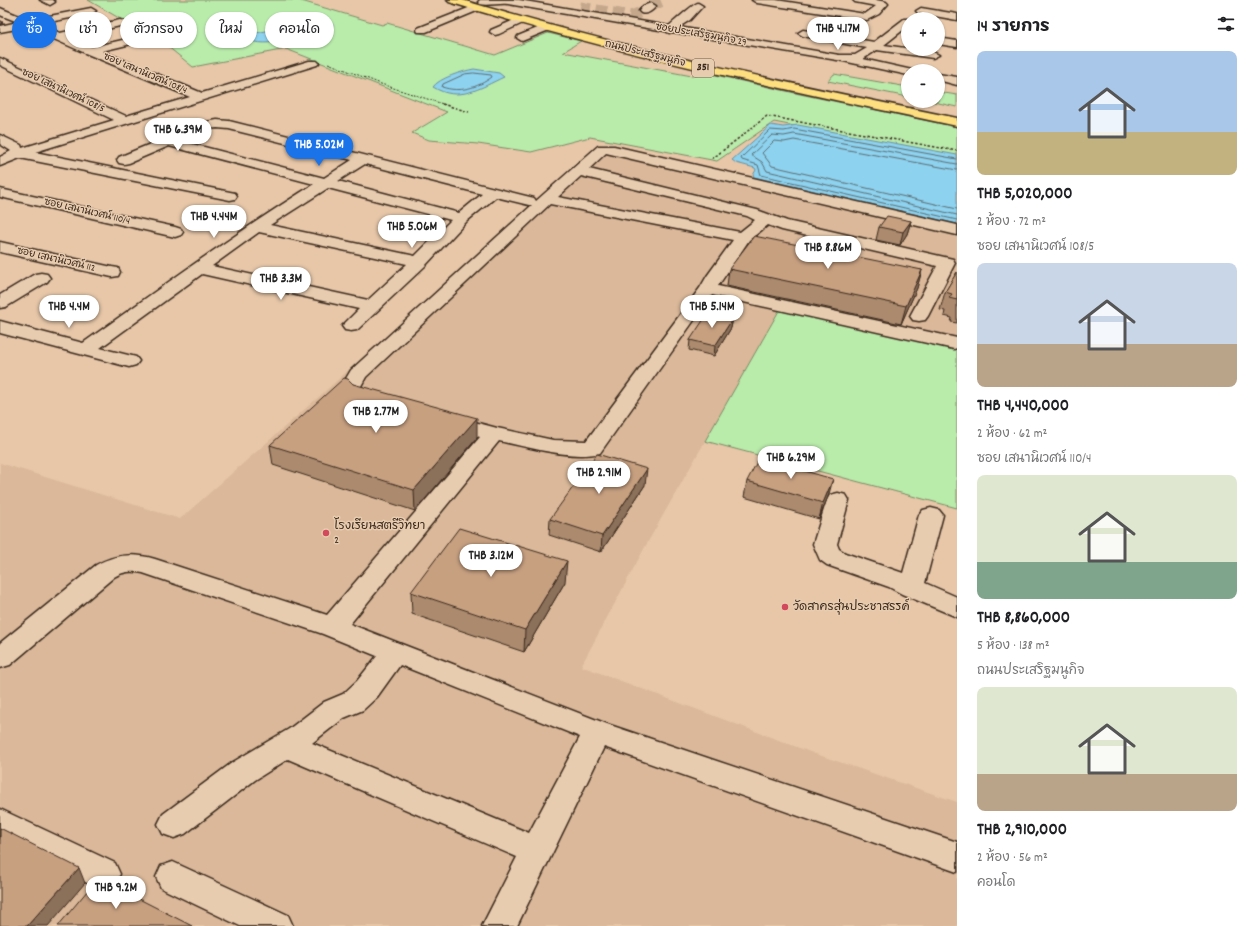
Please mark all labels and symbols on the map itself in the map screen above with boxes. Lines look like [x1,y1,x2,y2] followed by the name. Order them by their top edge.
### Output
[792,17,884,51] pin: THB 4.17M
[654,19,748,50] street label: ซอยประเสริฐมนูกิจ 29
[603,36,687,71] street label: ถนนประเสริฐมนูกิจ
[101,48,190,98] street label: ซอย เสนานิเวศน์ 108/4
[692,59,714,77] road number: 351
[19,64,108,117] street label: ซอย เสนานิเวศน์ 108/5
[132,118,224,152] pin: THB 6.39M
[273,133,365,167] pin: THB 5.02M
[43,193,132,229] street label: ซอย เสนานิเวศน์ 110/4
[168,205,260,239] pin: THB 4.44M
[366,215,458,249] pin: THB 5.06M
[782,236,874,270] pin: THB 8.86M
[16,242,97,276] street label: ซอย เสนานิเวศน์ 112
[240,267,322,301] pin: THB 3.3M
[28,295,110,329] pin: THB 4.4M
[666,295,758,329] pin: THB 5.14M
[330,400,422,434] pin: THB 2.77M
[745,446,837,480] pin: THB 6.29M
[553,461,645,495] pin: THB 2.91M
[334,517,425,549] place label: โรงเรียนสตรีวิทยา 2
[321,528,331,538] marker: โรงเรียนสตรีวิทยา 2
[445,544,537,578] pin: THB 3.12M
[793,598,910,616] place label: วัดสาครสุ่นประชาสรรค์
[780,602,790,612] marker: วัดสาครสุ่นประชาสรรค์
[75,876,157,910] pin: THB 9.2M

